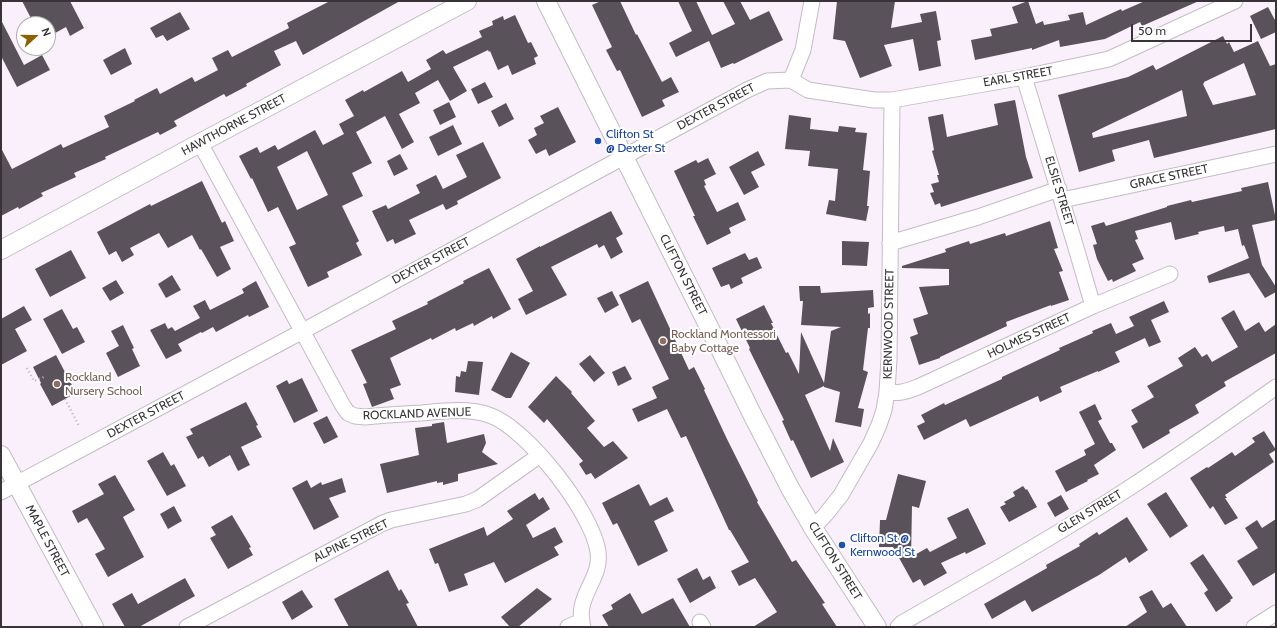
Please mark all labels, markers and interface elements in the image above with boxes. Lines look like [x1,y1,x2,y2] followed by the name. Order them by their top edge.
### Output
[16,16,56,56] north arrow
[1133,16,1254,42] scale bar
[1138,23,1166,38] text: 50 m
[38,26,54,38] text: N
[982,64,1054,90] street label: EARL STREET
[675,81,757,133] street label: DEXTER STREET
[179,91,289,159] street label: HAWTHORNE STREET
[606,127,665,155] place label: Clifton St @ Dexter St
[593,136,603,146] marker: Clifton St @ Dexter St
[1042,154,1076,228] street label: ELSIE STREET
[1129,162,1209,192] street label: GRACE STREET
[656,232,710,318] street label: CLIFTON STREET
[390,235,472,287] street label: DEXTER STREET
[881,269,897,379] street label: KERNWOOD STREET
[985,310,1073,362] street label: HOLMES STREET
[671,327,776,355] place label: Rockland Montessori Baby Cottage
[658,336,668,346] marker: Rockland Montessori Baby Cottage
[65,370,142,398] place label: Rockland Nursery School
[52,379,62,389] marker: Rockland Nursery School
[105,389,187,441] street label: DEXTER STREET
[363,405,471,423] street label: ROCKLAND AVENUE
[1055,487,1125,537] street label: GLEN STREET
[22,502,72,580] street label: MAPLE STREET
[311,517,391,565] street label: ALPINE STREET
[805,519,865,603] street label: CLIFTON STREET
[850,531,915,559] place label: Clifton St @ Kernwood St
[837,540,847,550] marker: Clifton St @ Kernwood St

